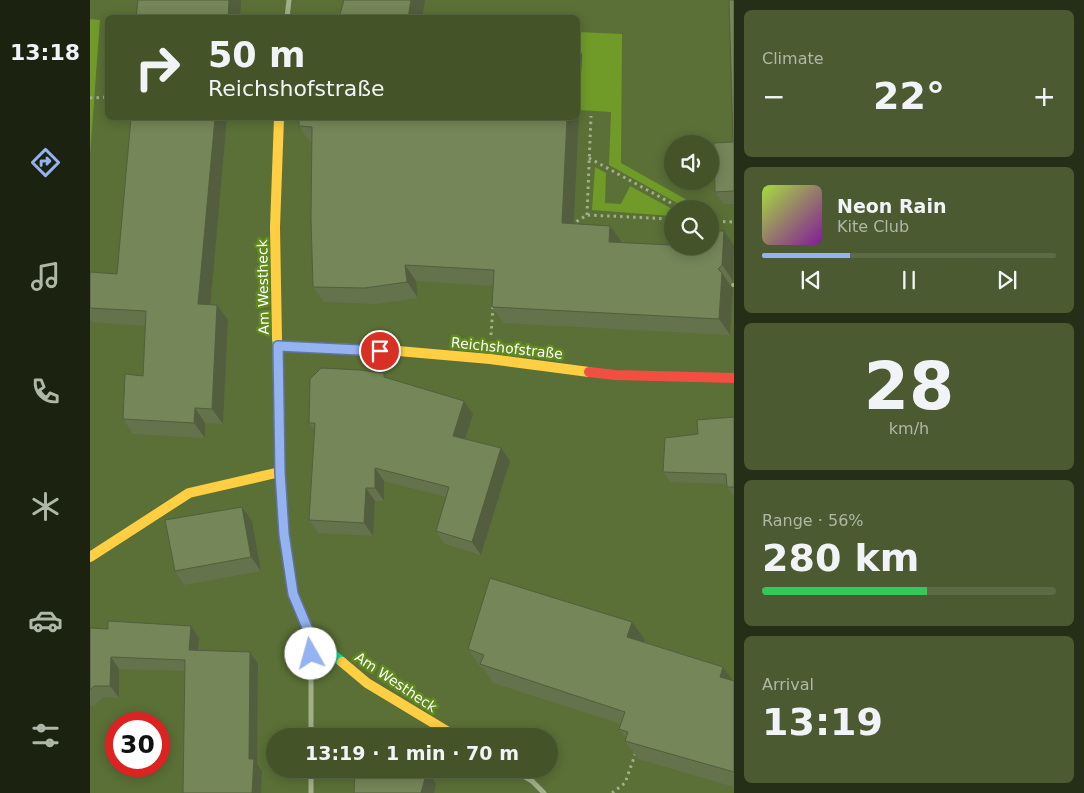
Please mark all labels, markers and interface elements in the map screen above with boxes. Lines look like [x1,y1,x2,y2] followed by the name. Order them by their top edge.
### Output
[125,35,190,100] icon: right
[208,35,305,75] text: 50 m
[10,40,80,65] text: 13:18
[762,49,824,68] text: Climate
[873,74,945,118] text: 22°
[208,76,385,101] text: Reichshofstraße
[762,80,785,113] text: −
[1033,80,1056,113] text: +
[664,135,719,255] map controls
[664,135,719,190] button: sound
[28,145,63,180] icon: directions
[837,195,946,217] text: Neon Rain
[664,200,719,255] button: search
[837,217,909,236] text: Kite Club
[254,238,272,335] street label: Am Westheck
[28,259,63,294] icon: music
[797,266,825,294] icon: previous
[895,266,923,294] icon: pause
[993,266,1021,294] icon: next
[359,330,401,372] pin
[450,334,564,362] street label: Reichshofstraße
[366,337,394,365] icon: arrive
[864,349,954,424] text: 28
[28,374,63,409] icon: phone
[889,419,929,438] text: km/h
[28,489,63,524] icon: climate
[762,511,864,530] text: Range · 56%
[762,536,919,580] text: 280 km
[28,603,63,638] icon: car
[284,627,336,679] position arrow
[352,649,441,716] street label: Am Westheck
[762,675,814,694] text: Arrival
[762,700,883,744] text: 13:19
[105,712,170,777] speed limit sign: 30
[28,718,63,753] icon: filters
[305,742,519,764] text: 13:19 · 1 min · 70 m

